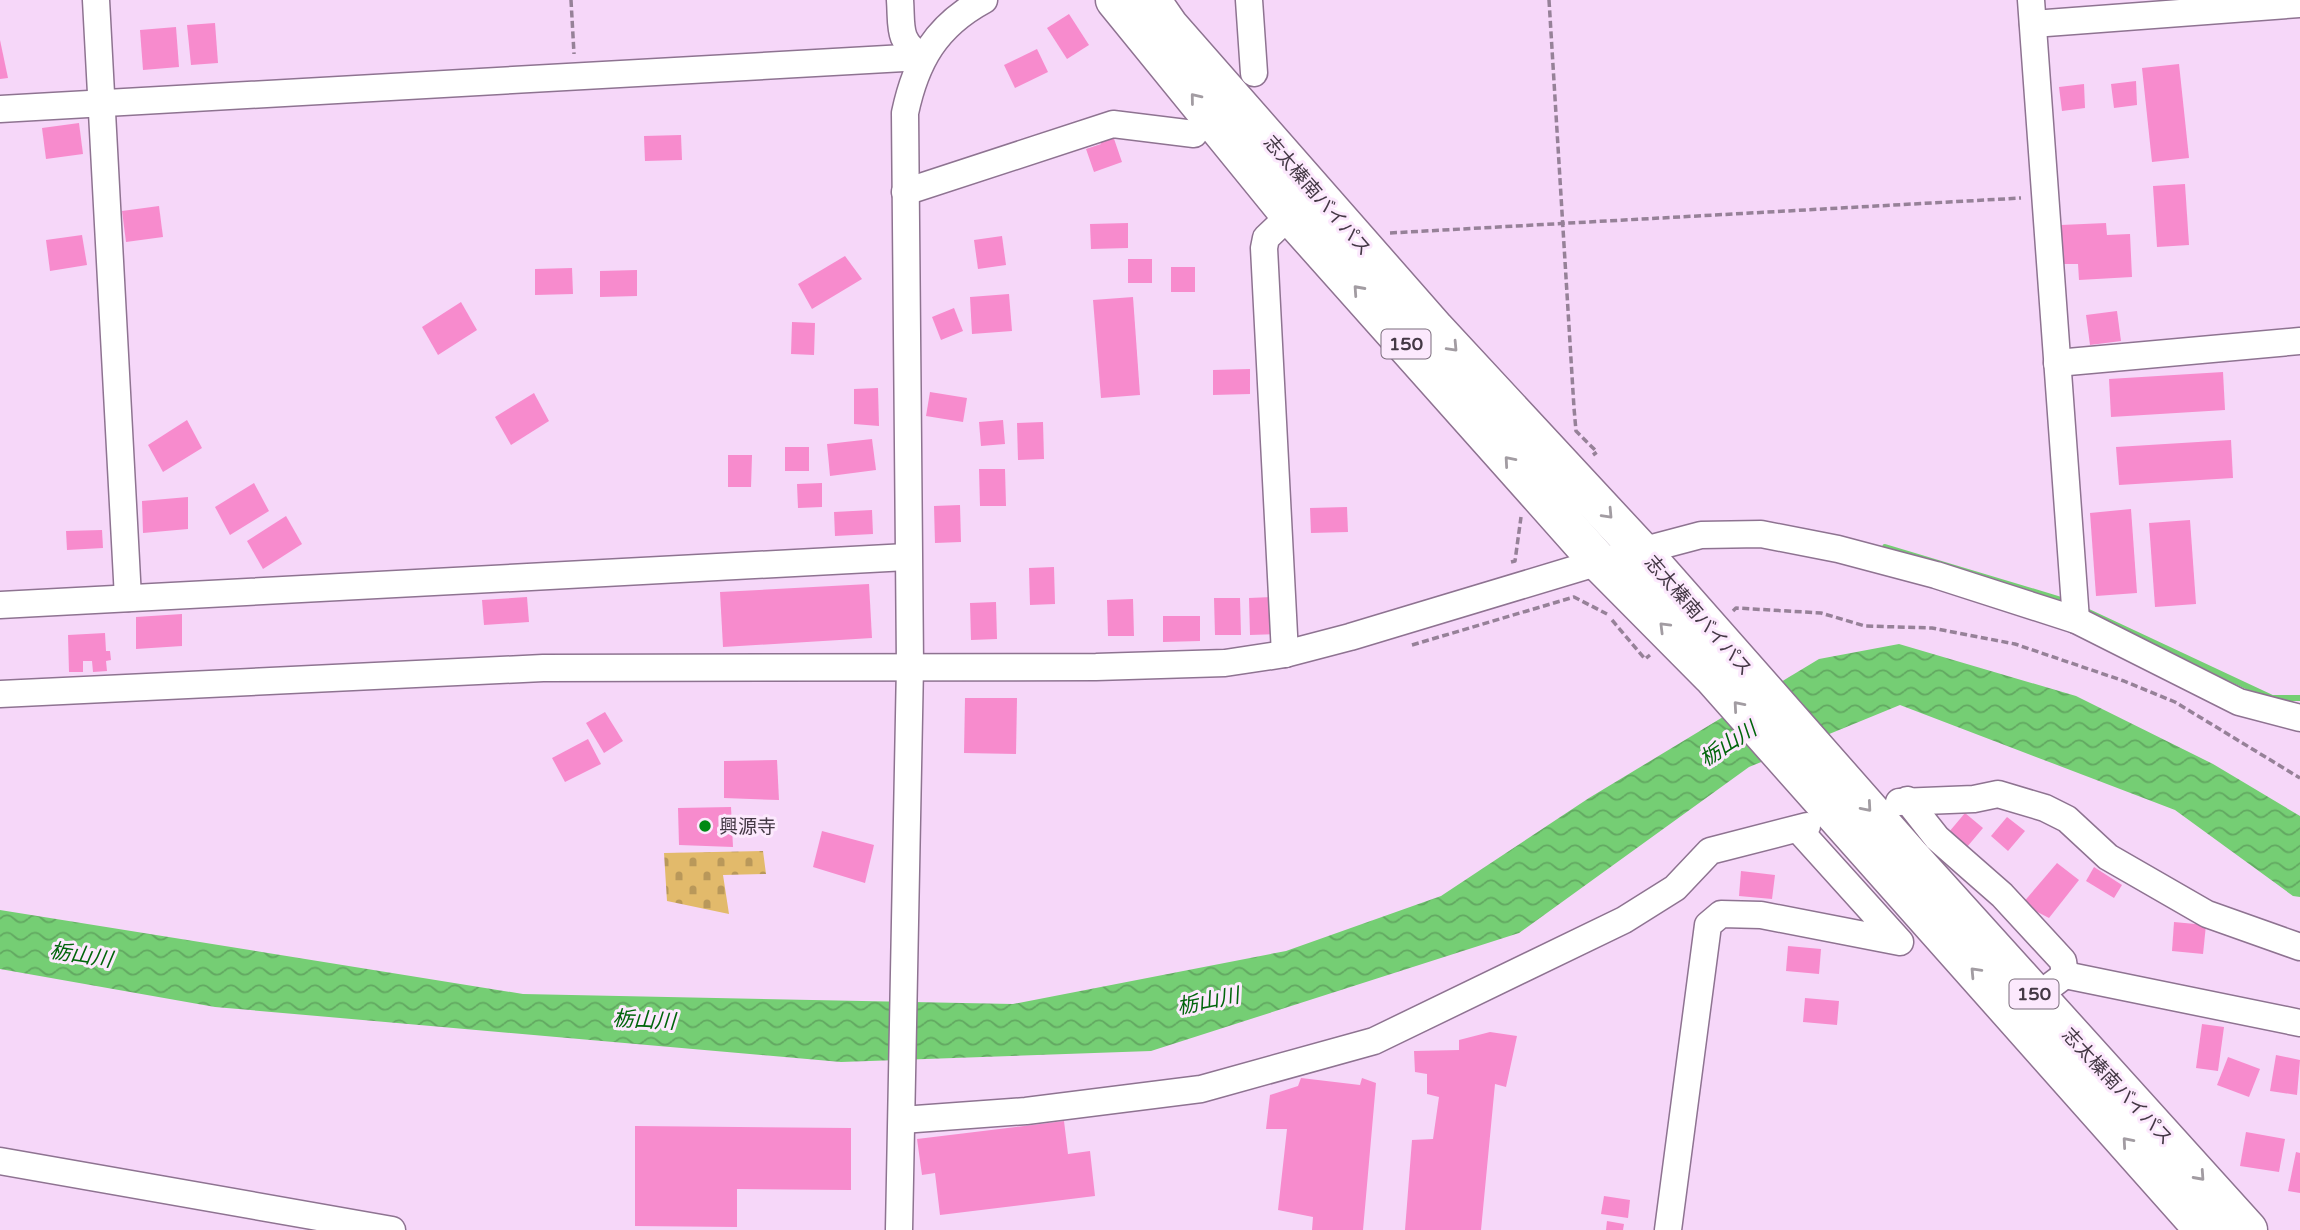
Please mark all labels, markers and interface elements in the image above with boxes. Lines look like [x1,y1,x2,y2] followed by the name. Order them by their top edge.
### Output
[1191,94,1203,107] one-way arrow
[1259,131,1375,260] street label: 志太榛南バイパス
[1354,285,1366,298] one-way arrow
[1382,330,1430,358] road number: 150
[1444,339,1457,352] one-way arrow
[1505,456,1517,469] one-way arrow
[1599,506,1612,519] one-way arrow
[1640,551,1756,680] street label: 志太榛南バイパス
[1659,623,1672,636] one-way arrow
[1734,701,1746,714] one-way arrow
[1695,716,1763,772] water label: 栃山川
[1859,798,1871,811] one-way arrow
[719,816,776,838] place label: 興源寺
[697,818,713,834] marker: 興源寺
[48,938,116,973] water label: 栃山川
[1971,967,1984,980] one-way arrow
[2010,979,2058,1009] road number: 150
[1175,983,1243,1020] water label: 栃山川
[612,1006,678,1035] water label: 栃山川
[2058,1024,2177,1150] street label: 志太榛南バイパス
[2123,1137,2135,1150] one-way arrow
[2192,1168,2204,1181] one-way arrow

